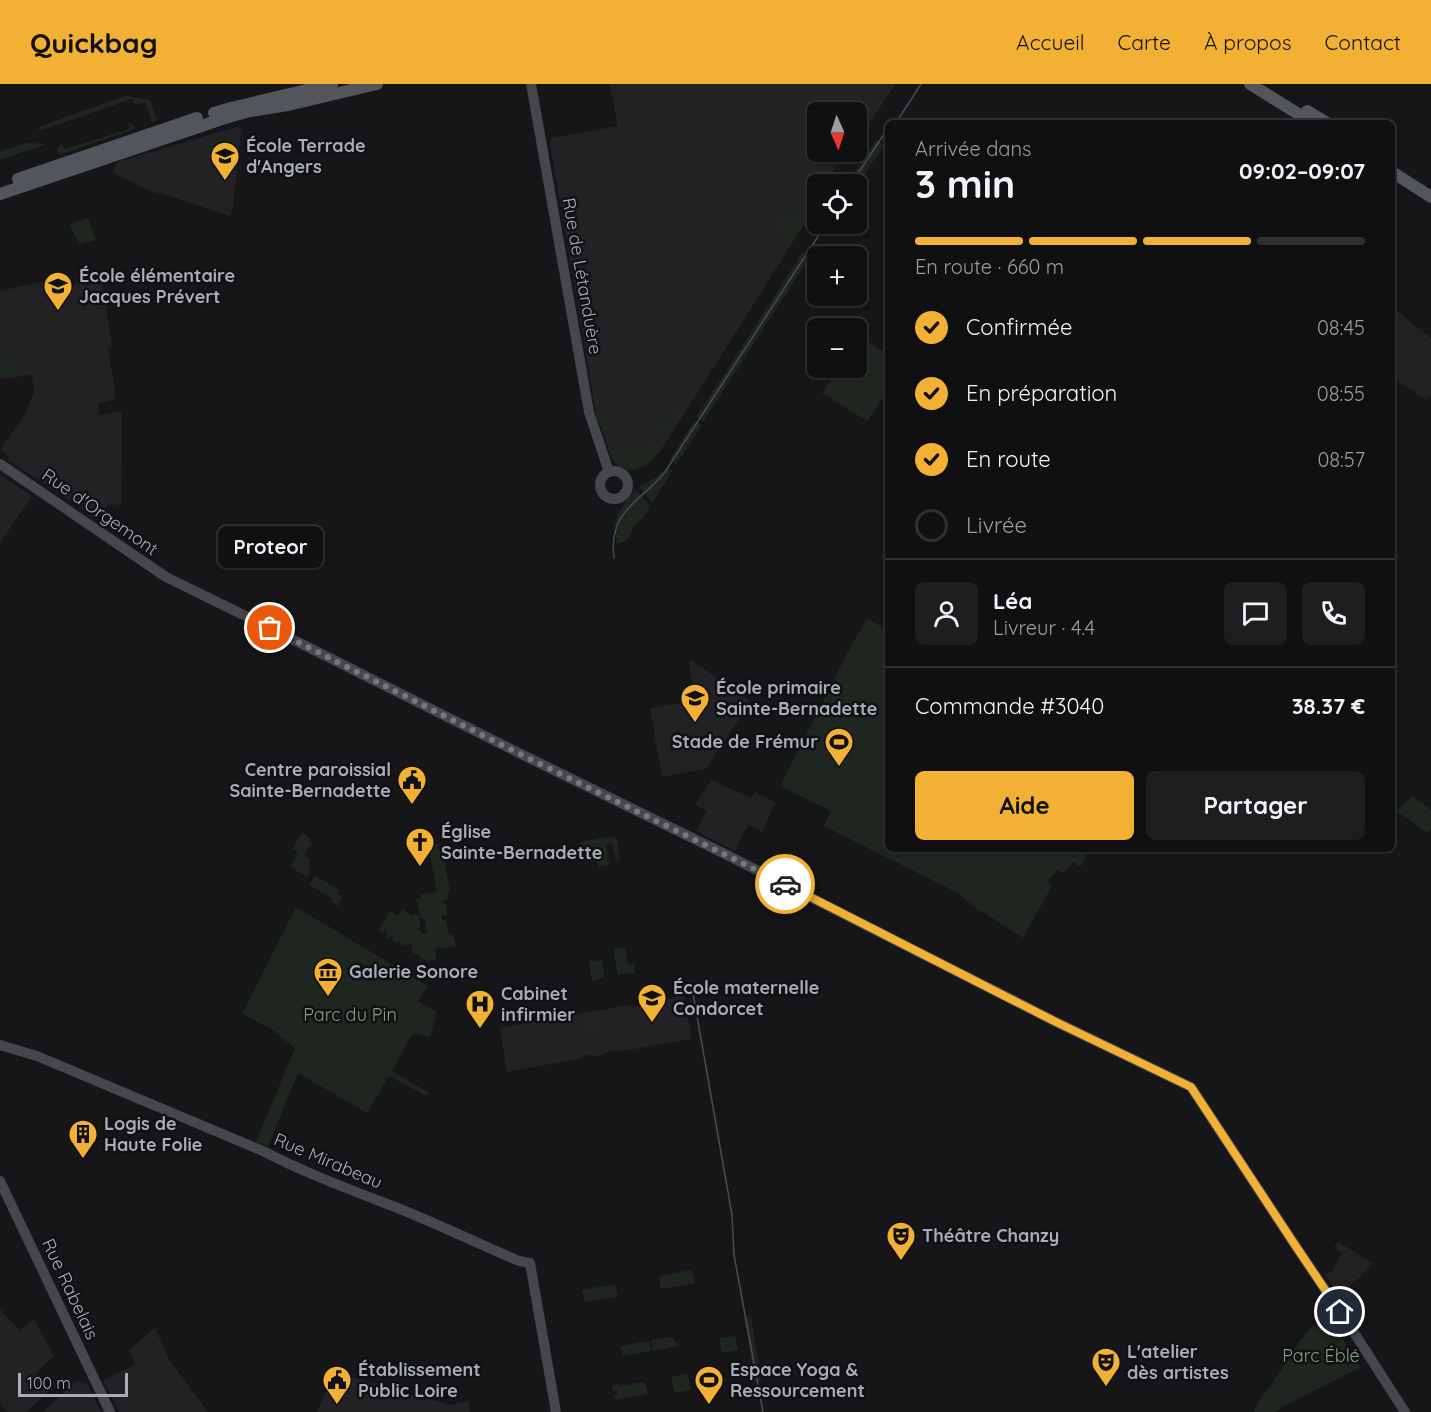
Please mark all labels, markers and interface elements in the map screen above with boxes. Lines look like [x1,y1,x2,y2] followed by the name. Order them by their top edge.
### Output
[30,25,158,60] text: Quickbag
[1016,29,1085,55] text: Accueil
[1118,29,1171,55] text: Carte
[1204,29,1292,55] text: À propos
[1325,29,1401,55] text: Contact
[807,102,867,162] north arrow
[807,102,867,378] map controls
[246,134,366,178] place label: École Terrade d'Angers
[915,136,1031,161] text: Arrivée dans
[209,140,241,182] school or university icon: École Terrade d'Angers
[1239,157,1365,185] text: 09:02–09:07
[915,159,1015,208] text: 3 min
[807,174,867,234] button: locate
[557,196,608,356] street label: Rue de Létanduère
[807,246,867,306] button: +
[915,254,1064,279] text: En route · 660 m
[79,264,235,308] place label: École élémentaire Jacques Prévert
[42,270,74,312] school or university icon: École élémentaire Jacques Prévert
[915,311,948,344] icon: check
[966,313,1072,341] text: Confirmée
[1317,315,1365,340] text: 08:45
[807,318,867,378] button: −
[915,377,948,410] icon: check
[966,379,1117,407] text: En préparation
[1317,381,1365,406] text: 08:55
[915,443,948,476] icon: check
[966,445,1051,473] text: En route
[1317,447,1365,472] text: 08:57
[38,463,163,560] street label: Rue d'Orgemont
[966,511,1027,539] text: Livrée
[218,526,322,568] callout: Proteor
[234,534,307,559] text: Proteor
[915,582,978,645] button: person
[1224,582,1287,645] button: chat
[1302,582,1365,645] button: phone
[993,587,1032,615] text: Léa
[244,602,295,653] pin
[253,611,286,644] icon: bag
[993,615,1095,640] text: Livreur · 4.4
[716,676,877,720] place label: École primaire Sainte-Bernadette
[679,682,711,724] school or university icon: École primaire Sainte-Bernadette
[915,692,1104,720] text: Commande #3040
[1292,692,1365,720] text: 38.37 €
[823,726,855,768] sports icon: Stade de Frémur
[672,730,818,753] place label: Stade de Frémur
[230,758,391,802] place label: Centre paroissial Sainte-Bernadette
[396,764,428,806] public building icon: Centre paroissial Sainte-Bernadette
[915,771,1134,840] button: Aide
[1146,771,1365,840] button: Partager
[441,820,602,864] place label: Église Sainte-Bernadette
[404,826,436,868] church icon: Église Sainte-Bernadette
[755,854,815,914] courier
[769,868,802,901] icon: car
[312,956,344,998] museum icon: Galerie Sonore
[349,960,478,983] place label: Galerie Sonore
[673,976,819,1020] place label: École maternelle Condorcet
[501,982,575,1026] place label: Cabinet infirmier
[636,982,668,1024] school or university icon: École maternelle Condorcet
[464,988,496,1030] hospital icon: Cabinet infirmier
[303,1003,397,1026] park label: Parc du Pin
[104,1112,202,1156] place label: Logis de Haute Folie
[67,1118,99,1160] building icon: Logis de Haute Folie
[270,1127,386,1194] street label: Rue Mirabeau
[885,1220,917,1262] theatre icon: Théâtre Chanzy
[922,1224,1059,1247] place label: Théâtre Chanzy
[37,1235,104,1343] street label: Rue Rabelais
[1314,1286,1365,1337] pin
[1323,1295,1356,1328] icon: home
[1127,1340,1229,1384] place label: L'atelier dès artistes
[1282,1344,1360,1367] park label: Parc Éblé
[1090,1346,1122,1388] theatre icon: L'atelier dès artistes
[358,1358,481,1402] place label: Établissement Public Loire
[730,1358,865,1402] place label: Espace Yoga & Ressourcement
[321,1364,353,1406] public building icon: Établissement Public Loire
[693,1364,725,1406] sports icon: Espace Yoga & Ressourcement
[18,1370,128,1398] scale bar
[27,1373,71,1393] text: 100 m

